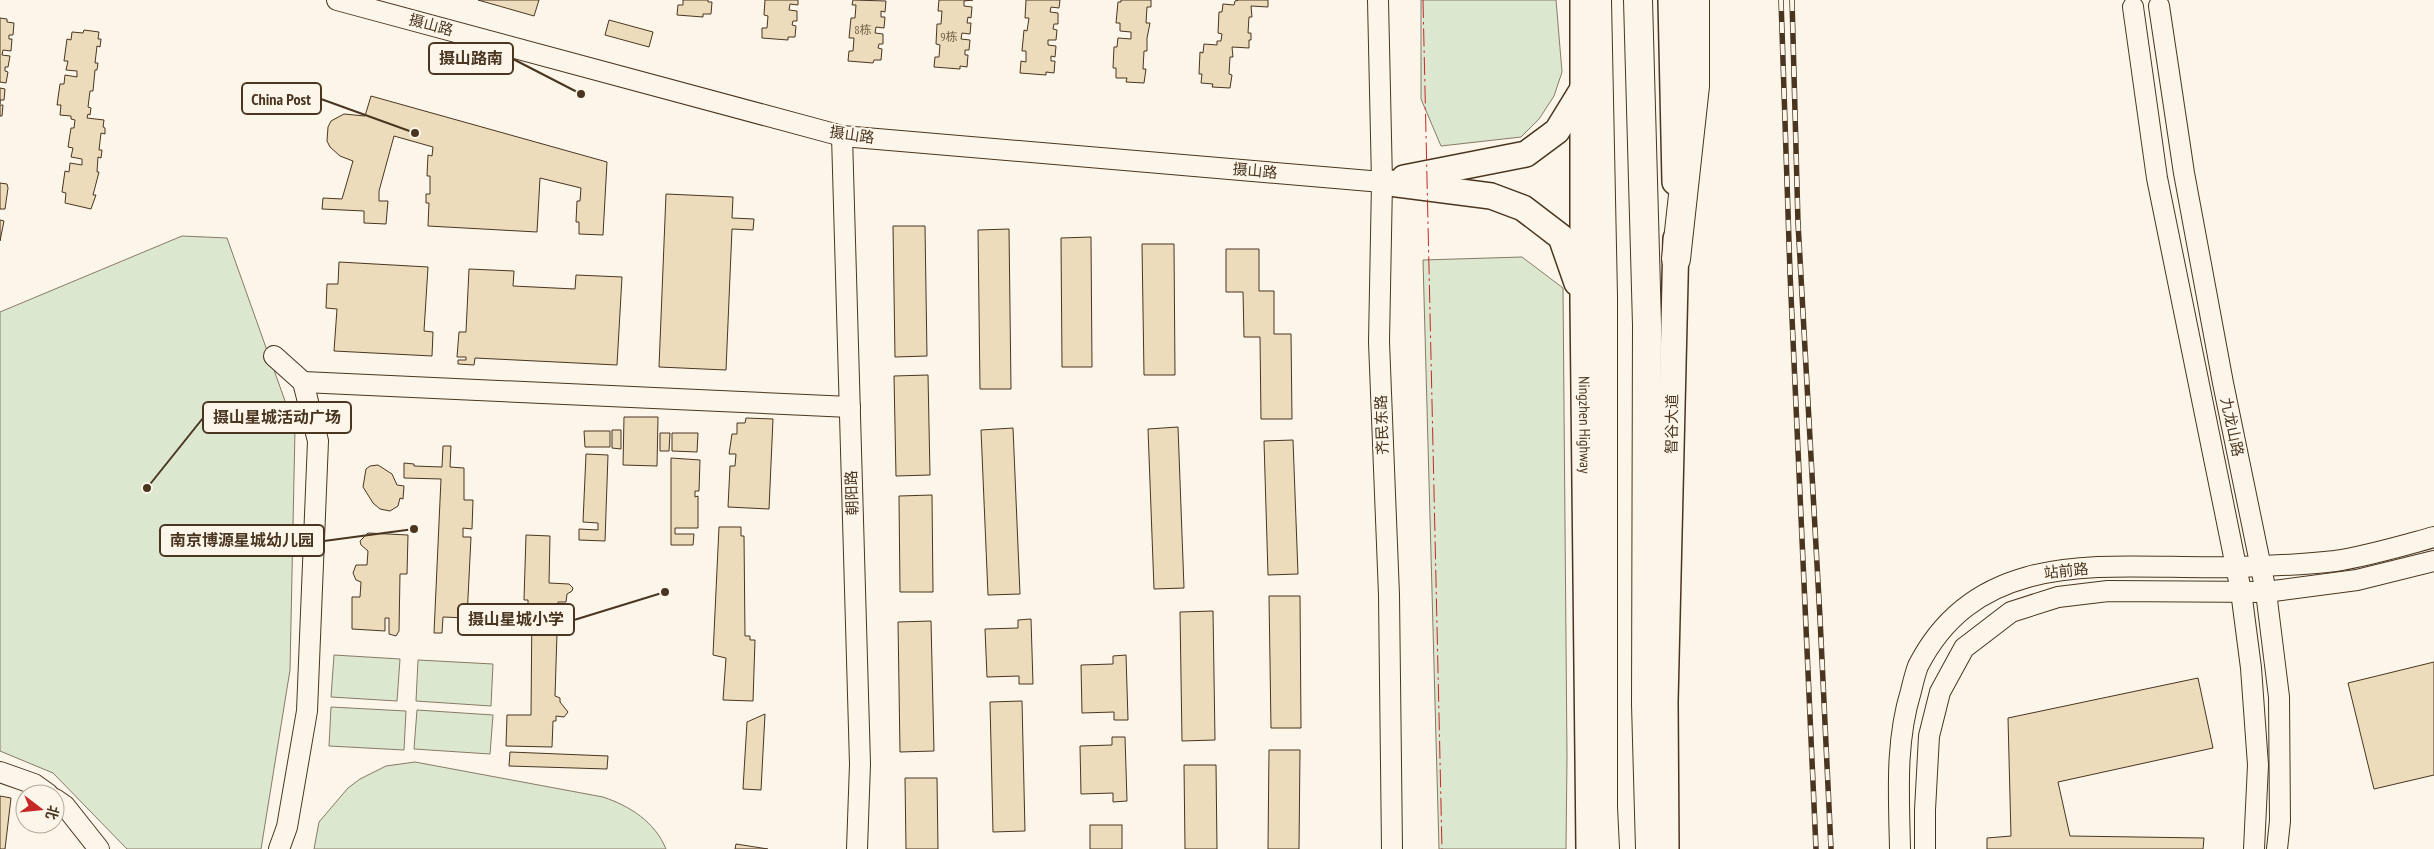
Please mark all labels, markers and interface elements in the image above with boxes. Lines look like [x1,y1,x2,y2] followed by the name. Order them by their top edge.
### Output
[407,10,455,40] street label: 摄山路
[854,22,872,37] house number: 8栋
[940,29,958,44] house number: 9栋
[429,43,513,74] callout: 摄山路南
[439,48,503,68] text: 摄山路南
[242,83,321,114] callout: China Post
[251,89,311,109] text: China Post
[828,122,876,147] street label: 摄山路
[1232,159,1278,182] street label: 摄山路
[1575,376,1595,474] street label: Ningzhen Highway
[1661,394,1682,454] street label: 智谷大道
[1371,395,1392,455] street label: 齐民东路
[2217,396,2248,458] street label: 九龙山路
[203,402,351,433] callout: 摄山星城活动广场
[213,407,341,427] text: 摄山星城活动广场
[841,470,862,516] street label: 朝阳路
[160,525,324,556] callout: 南京博源星城幼儿园
[170,530,314,550] text: 南京博源星城幼儿园
[2043,559,2089,582] street label: 站前路
[458,604,574,635] callout: 摄山星城小学
[468,609,564,629] text: 摄山星城小学
[15,784,65,834] north arrow
[42,803,63,822] text: 北

